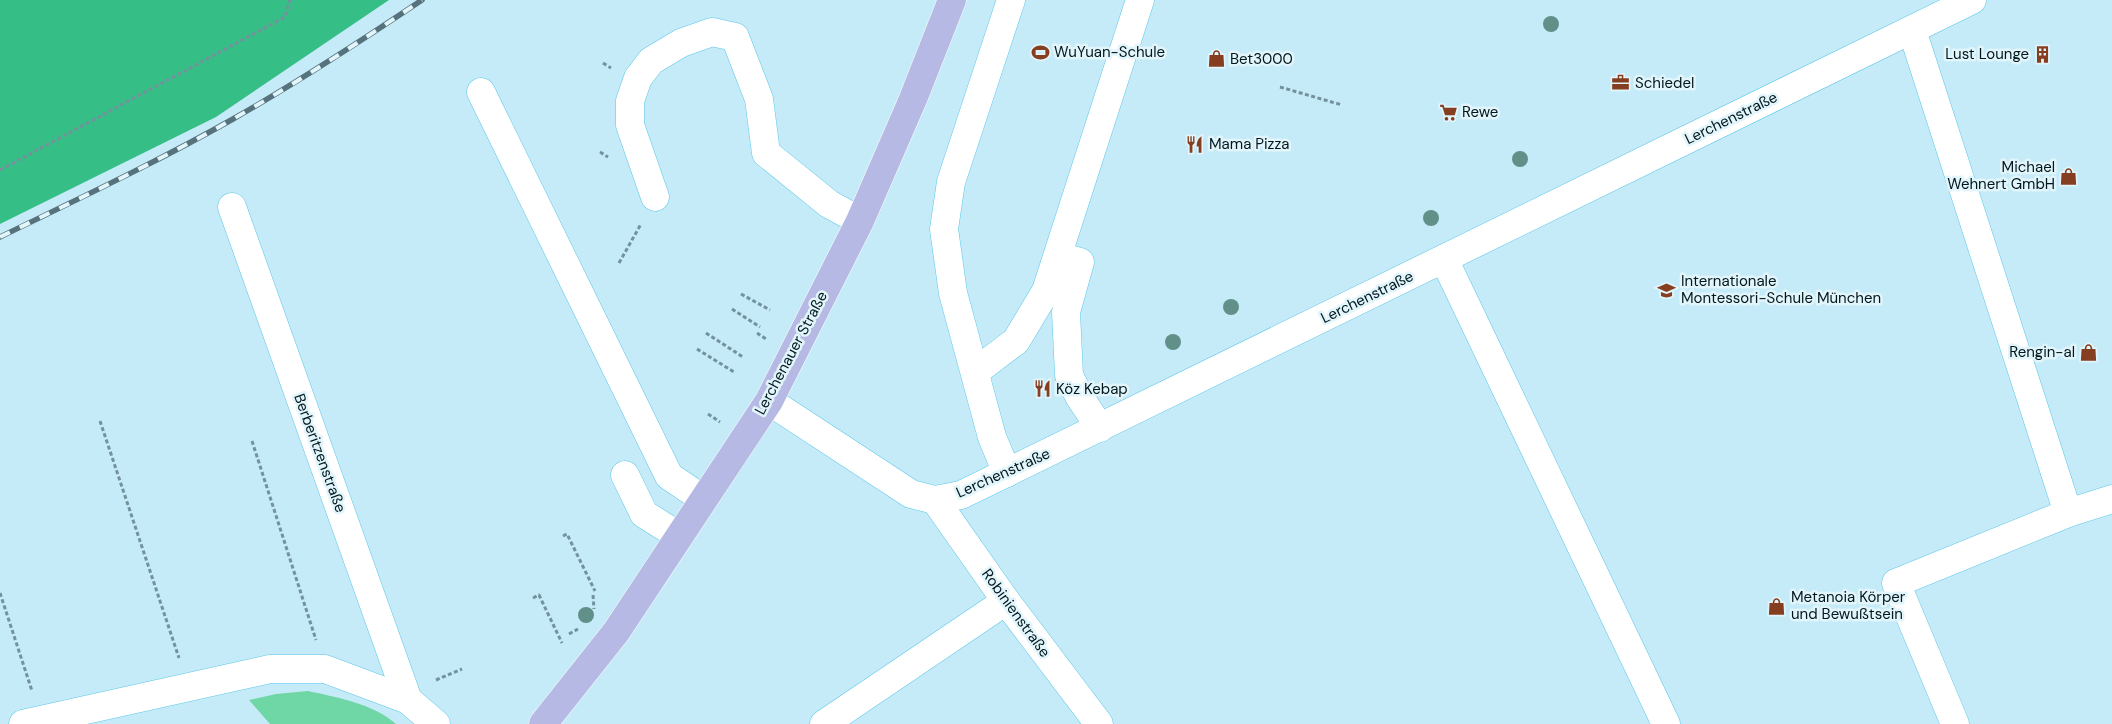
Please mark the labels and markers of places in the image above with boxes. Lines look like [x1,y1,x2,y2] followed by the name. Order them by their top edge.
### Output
[1030,42,1050,62] sports icon: WuYuan-Schule
[1054,42,1165,62] place label: WuYuan-Schule
[1945,44,2029,64] place label: Lust Lounge
[2033,44,2053,64] building icon: Lust Lounge
[1206,49,1226,69] shop icon: Bet3000
[1230,49,1293,69] place label: Bet3000
[1611,73,1631,93] office icon: Schiedel
[1635,73,1694,93] place label: Schiedel
[1438,102,1458,122] supermarket icon: Rewe
[1462,102,1498,122] place label: Rewe
[1185,134,1205,154] restaurant icon: Mama Pizza
[1209,134,1290,154] place label: Mama Pizza
[1947,157,2055,194] place label: Michael Wehnert GmbH
[2059,166,2079,186] shop icon: Michael Wehnert GmbH
[1681,271,1881,308] place label: Internationale Montessori-Schule München
[1657,280,1677,300] school or university icon: Internationale Montessori-Schule München
[2009,342,2075,362] place label: Rengin-al
[2079,342,2099,362] shop icon: Rengin-al
[1032,379,1052,399] restaurant icon: Köz Kebap
[1056,379,1128,399] place label: Köz Kebap
[1791,587,1906,624] place label: Metanoia Körper und Bewußtsein
[1767,596,1787,616] shop icon: Metanoia Körper und Bewußtsein

